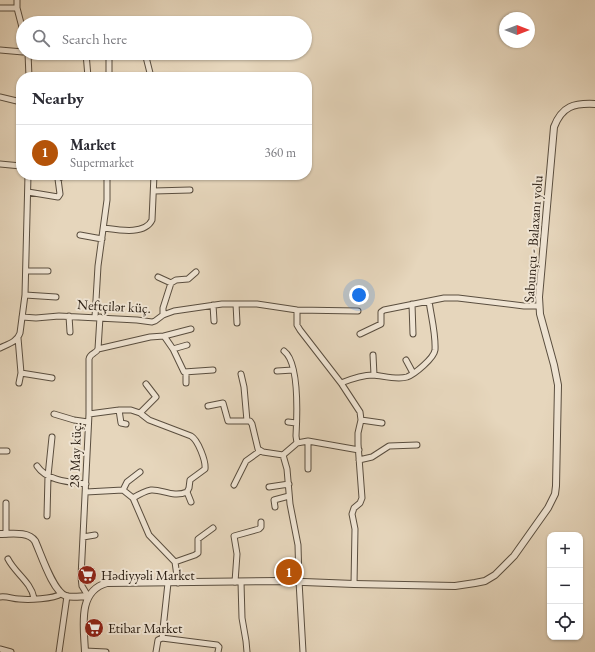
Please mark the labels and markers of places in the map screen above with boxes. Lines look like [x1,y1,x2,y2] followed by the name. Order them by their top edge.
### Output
[276,557,302,587] pin: 1
[76,564,98,586] supermarket icon: Hədiyyəli Market
[101,566,195,584] place label: Hədiyyəli Market
[83,617,105,639] supermarket icon: Etibar Market
[108,619,183,637] place label: Etibar Market

